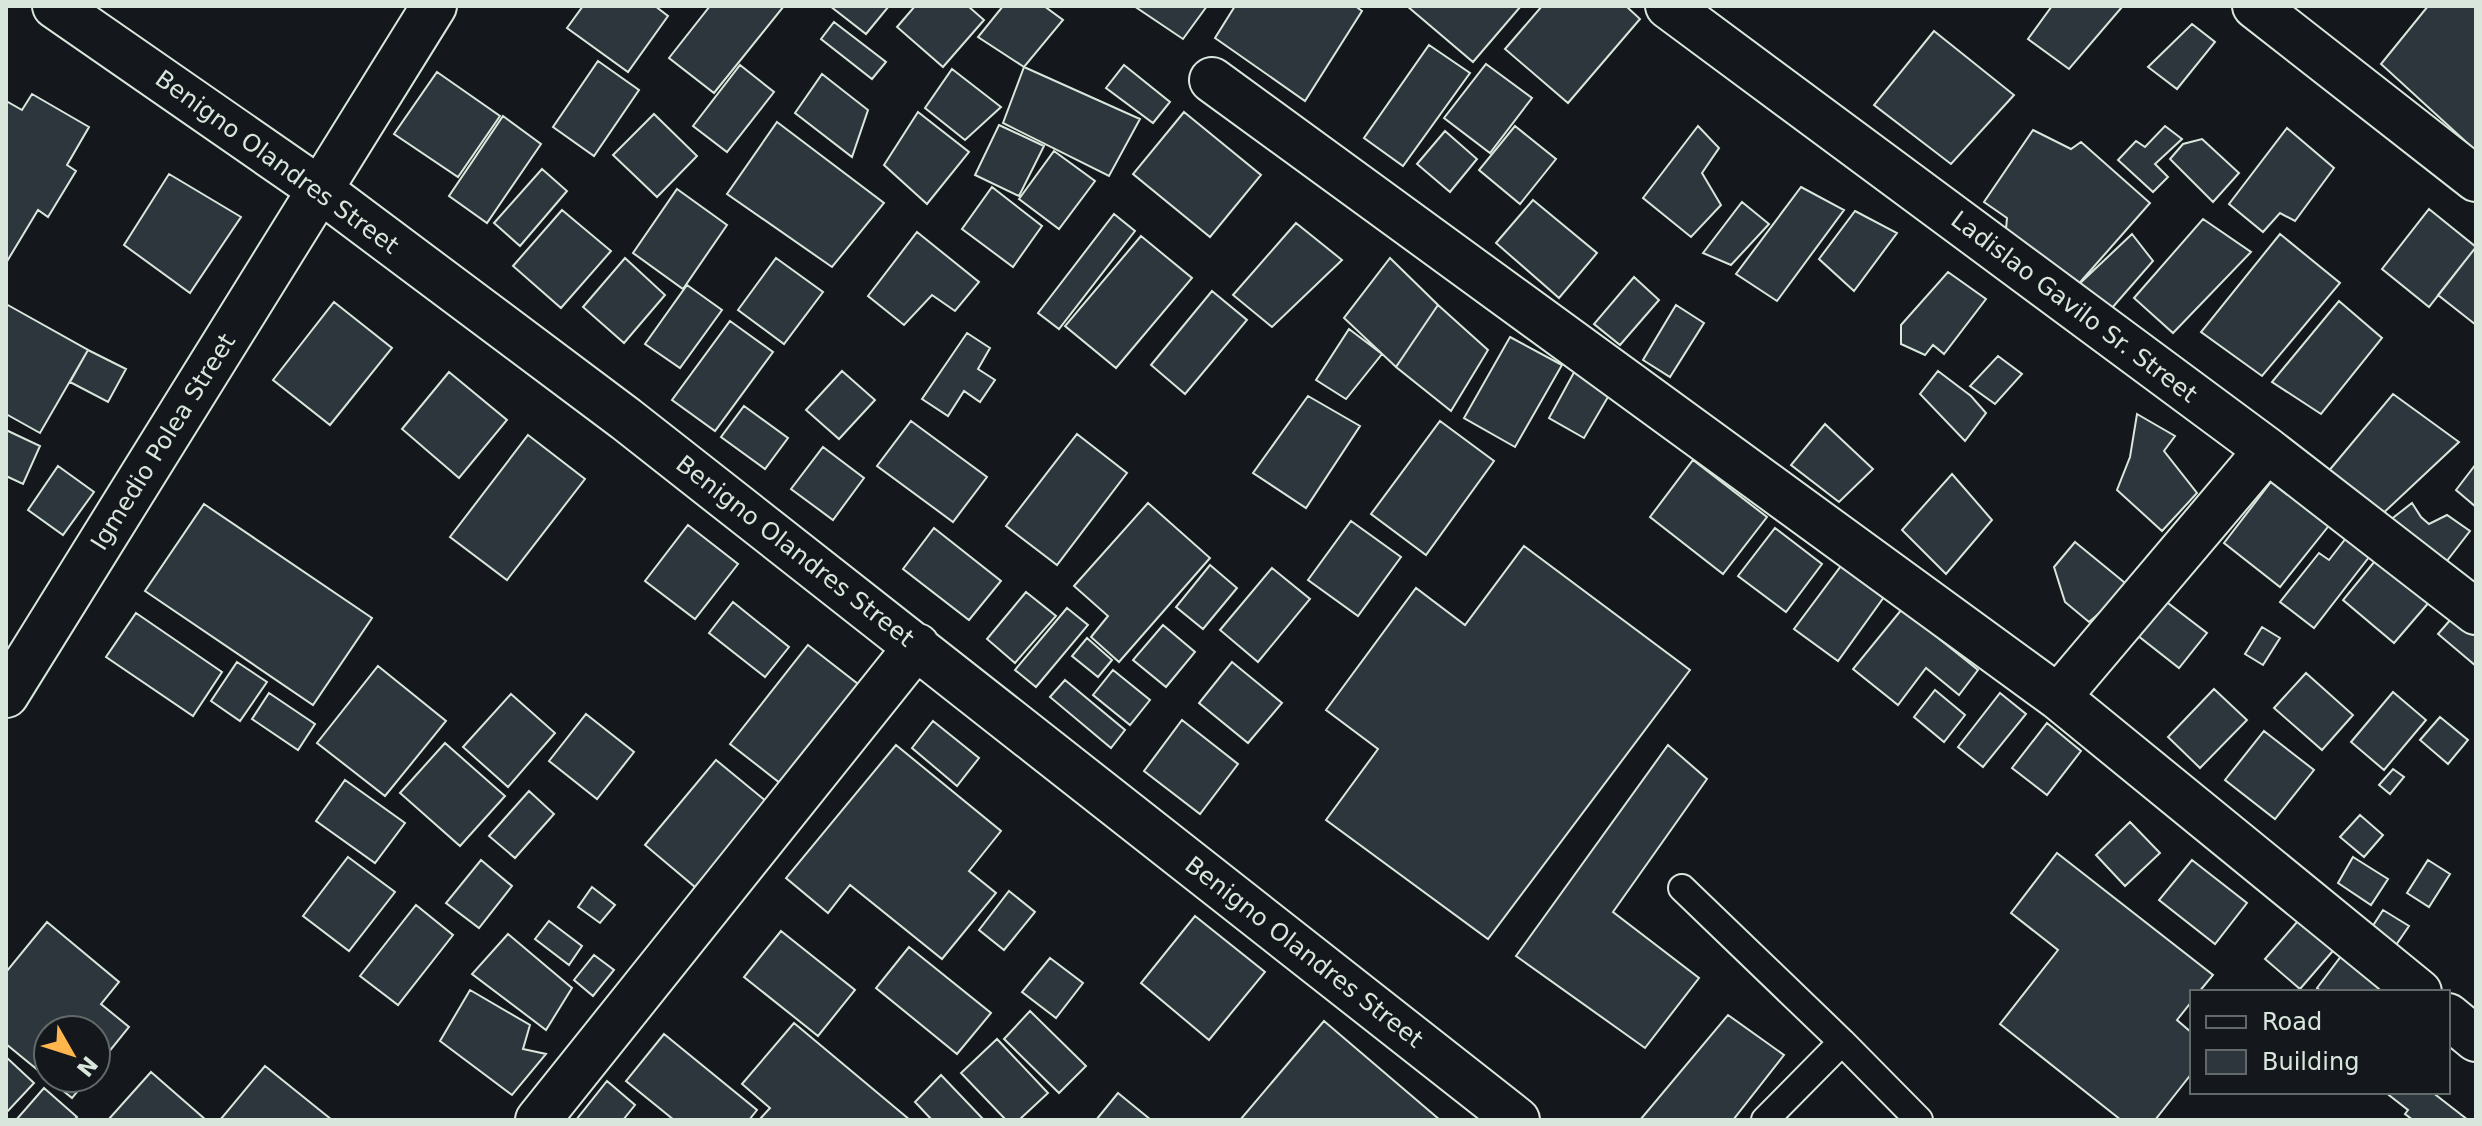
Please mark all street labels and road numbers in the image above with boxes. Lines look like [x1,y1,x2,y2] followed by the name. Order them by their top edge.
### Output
[150,64,404,260] street label: Benigno Olandres Street
[1946,205,2202,409] street label: Ladislao Gavilo Sr. Street
[85,329,241,555] street label: Igmedio Polea Street
[671,450,919,652] street label: Benigno Olandres Street
[1180,851,1428,1053] street label: Benigno Olandres Street

